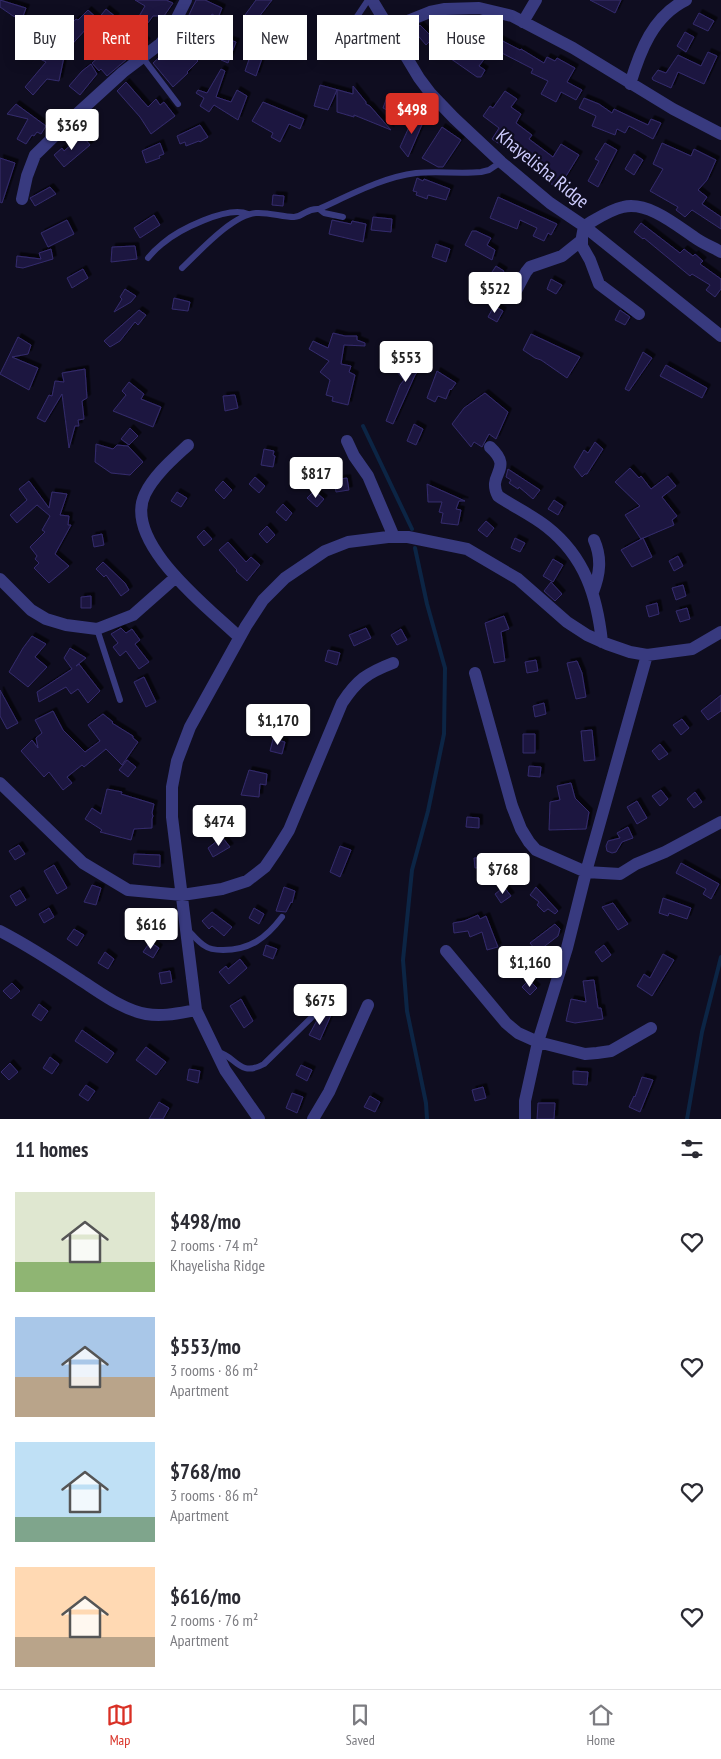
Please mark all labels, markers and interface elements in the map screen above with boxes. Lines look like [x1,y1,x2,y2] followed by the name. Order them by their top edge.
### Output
[15,15,74,60] chip: Buy
[84,15,148,60] chip: Rent
[158,15,233,60] chip: Filters
[243,15,307,60] chip: New
[317,15,419,60] chip: Apartment
[429,15,503,60] chip: House
[382,92,442,135] pin: $498
[397,99,427,119] text: $498
[42,108,102,151] pin: $369
[57,115,87,135] text: $369
[492,123,594,213] street label: Khayelisha Ridge
[465,272,525,314] pin: $522
[480,278,510,298] text: $522
[376,340,436,383] pin: $553
[391,347,421,367] text: $553
[286,456,346,499] pin: $817
[301,463,331,483] text: $817
[237,704,319,746] pin: $1,170
[257,710,299,730] text: $1,170
[189,804,249,847] pin: $474
[204,811,234,831] text: $474
[473,852,533,895] pin: $768
[488,859,518,879] text: $768
[121,908,181,950] pin: $616
[136,914,166,934] text: $616
[489,946,571,988] pin: $1,160
[509,952,551,972] text: $1,160
[290,984,350,1026] pin: $675
[305,990,335,1010] text: $675
[678,1135,706,1163] icon: filters
[15,1136,88,1163] text: 11 homes
[170,1208,241,1235] text: $498/mo
[55,1212,115,1272] icon: home
[678,1228,706,1256] icon: heart
[170,1235,258,1255] text: 2 rooms · 74 m²
[170,1255,265,1275] text: Khayelisha Ridge
[170,1333,241,1360] text: $553/mo
[55,1337,115,1397] icon: home
[678,1353,706,1381] icon: heart
[170,1360,258,1380] text: 3 rooms · 86 m²
[170,1380,229,1400] text: Apartment
[170,1458,241,1485] text: $768/mo
[55,1462,115,1522] icon: home
[678,1478,706,1506] icon: heart
[170,1485,258,1505] text: 3 rooms · 86 m²
[170,1505,229,1525] text: Apartment
[170,1583,241,1610] text: $616/mo
[55,1587,115,1647] icon: home
[678,1603,706,1631] icon: heart
[170,1610,258,1630] text: 2 rooms · 76 m²
[170,1630,229,1650] text: Apartment
[106,1701,134,1749] tab: Map
[346,1701,375,1749] tab: Saved
[587,1701,615,1749] tab: Home

